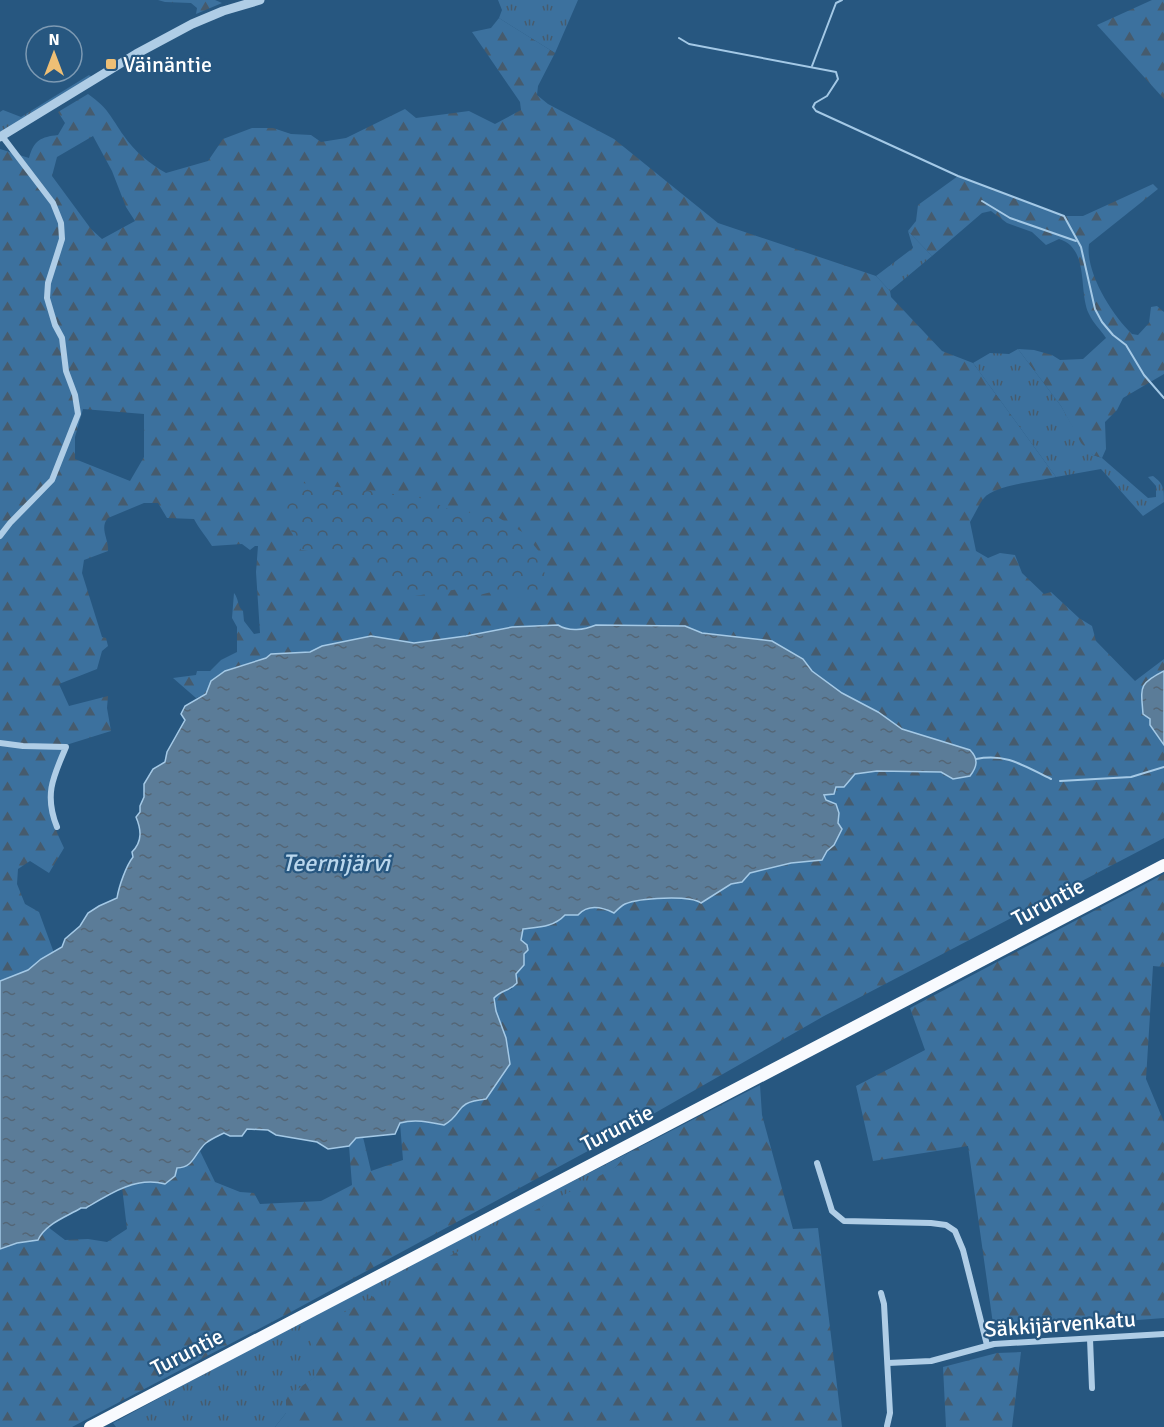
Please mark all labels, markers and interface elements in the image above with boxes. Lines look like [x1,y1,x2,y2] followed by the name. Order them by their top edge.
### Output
[24,24,84,84] north arrow
[48,30,60,50] text: N
[123,51,212,78] place label: Väinäntie
[104,57,118,71] marker: Väinäntie
[282,848,392,878] water label: Teernijärvi
[1007,872,1089,932] street label: Turuntie
[576,1098,658,1158] street label: Turuntie
[983,1305,1137,1343] street label: Säkkijärvenkatu
[146,1322,228,1382] street label: Turuntie

